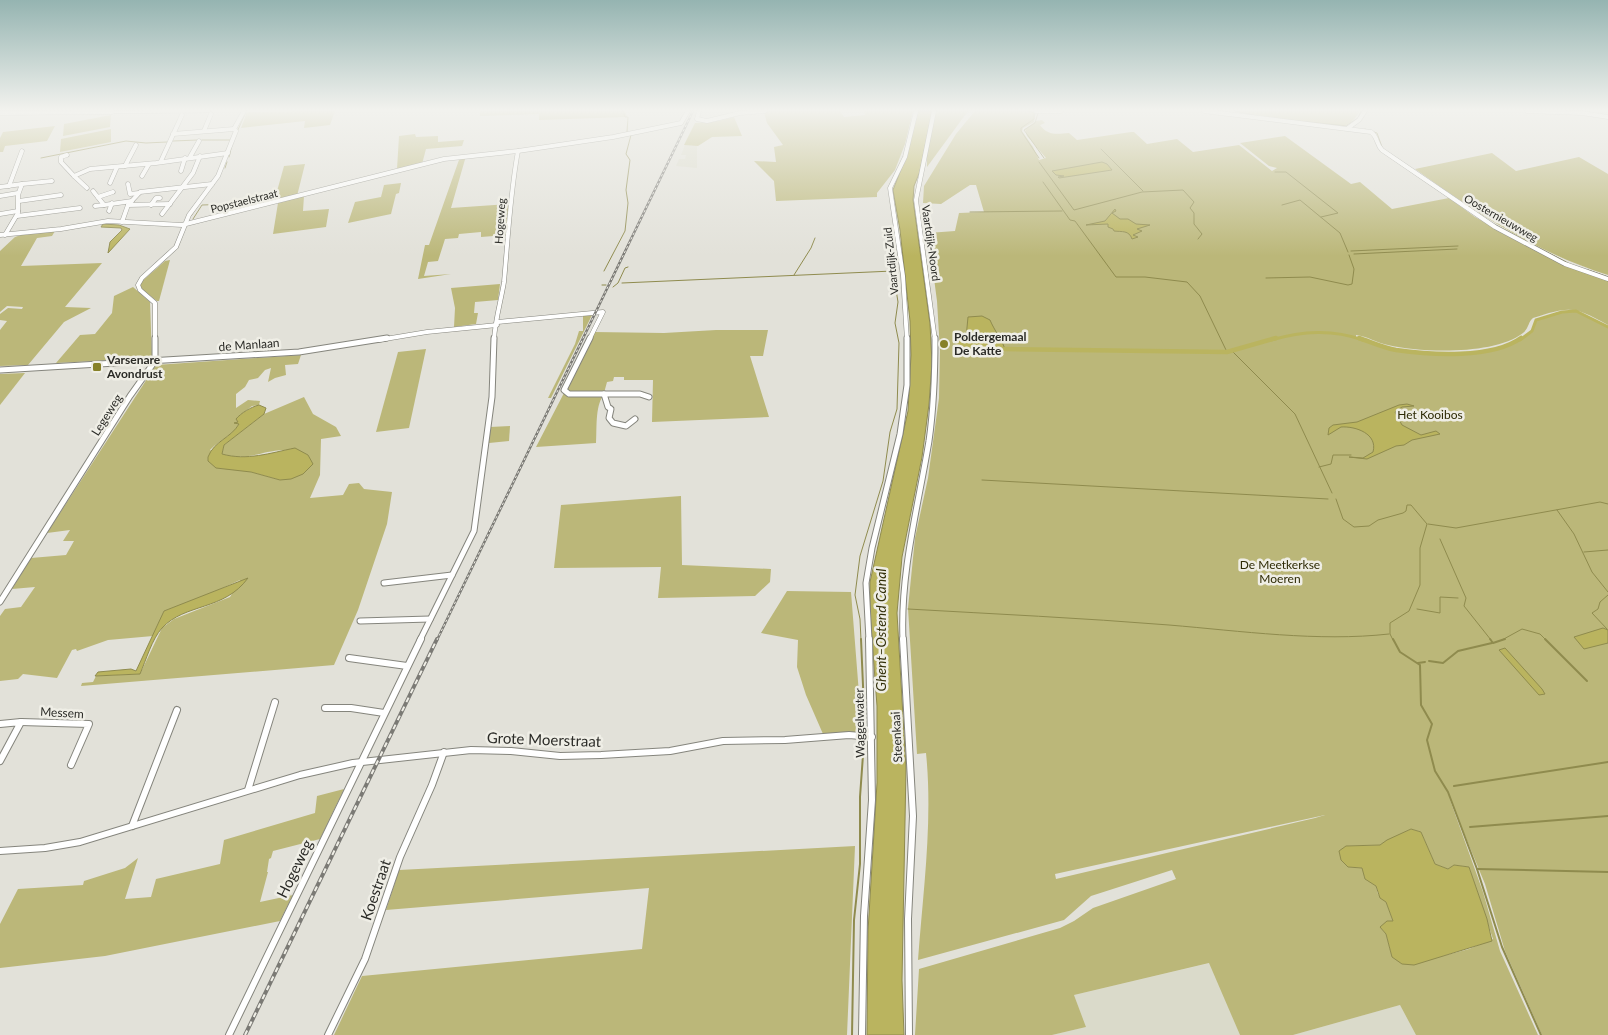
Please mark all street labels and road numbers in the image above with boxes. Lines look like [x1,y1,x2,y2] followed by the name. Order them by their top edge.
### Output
[209,186,279,215] street label: Popstaelstraat
[1462,191,1541,244] street label: Oosternieuwweg
[491,197,508,244] street label: Hogeweg
[920,204,943,282] street label: Vaartdijk-Noord
[881,227,901,295] street label: Vaartdijk-Zuid
[218,335,280,354] street label: de Manlaan
[88,391,125,438] street label: Legeweg
[851,688,868,758] street label: Waggelwater
[40,704,84,721] street label: Messem
[888,711,905,763] street label: Steenkaai
[487,728,602,750] street label: Grote Moerstraat
[272,836,316,901] street label: Hogeweg
[356,856,394,922] street label: Koestraat

